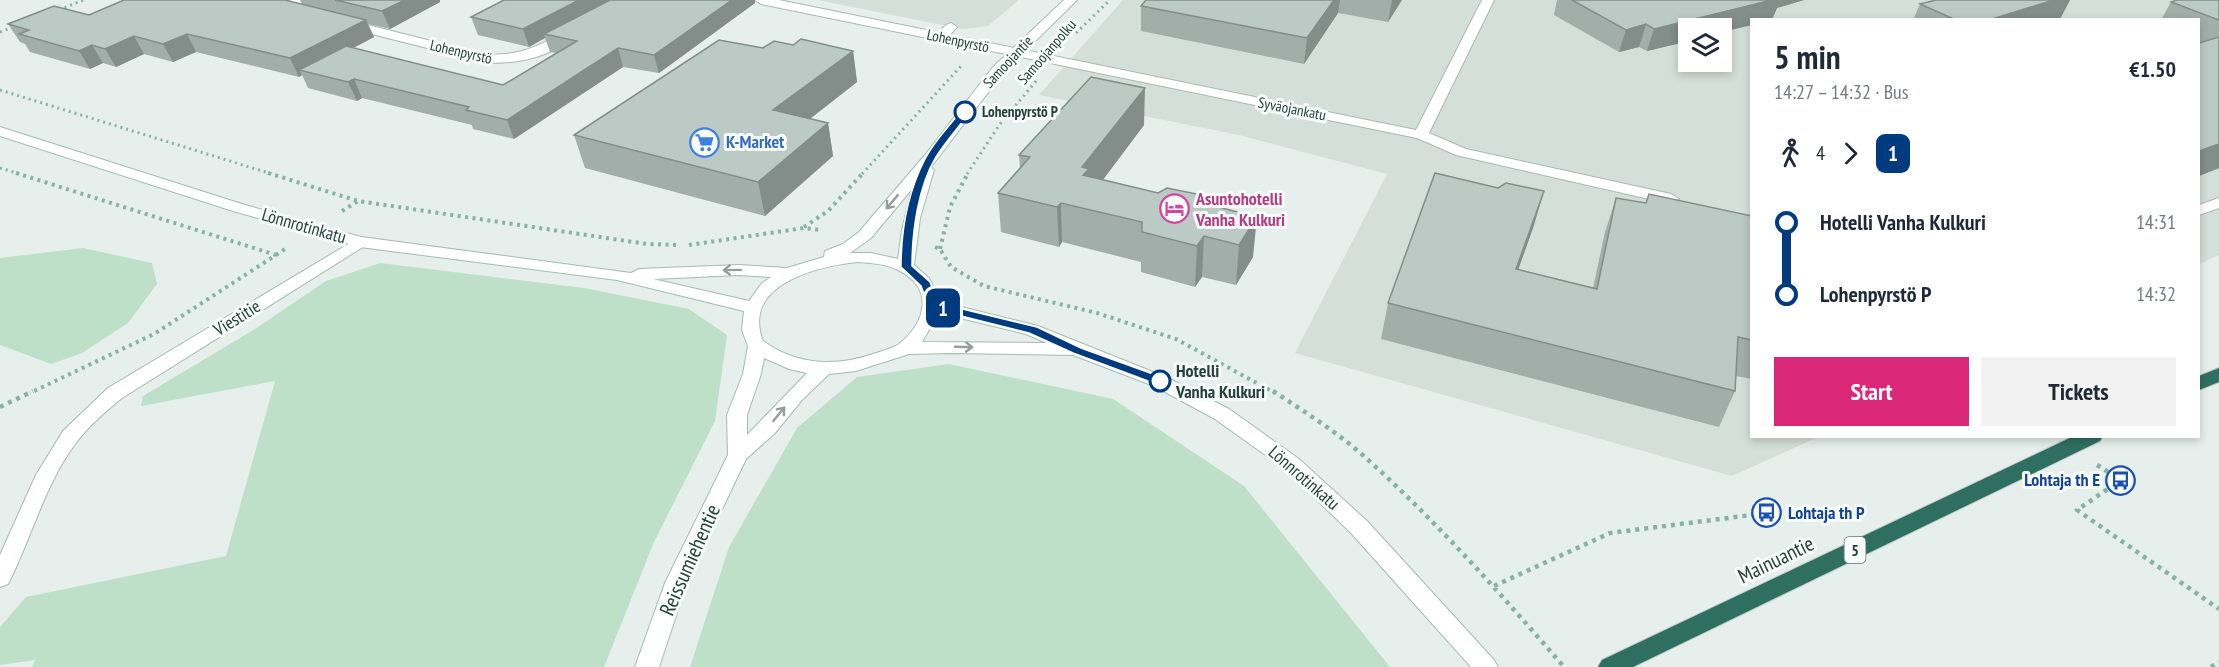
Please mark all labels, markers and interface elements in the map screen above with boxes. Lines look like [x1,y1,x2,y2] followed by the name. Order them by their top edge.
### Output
[1013,15,1080,88] street label: Samoojanpolku
[1678,18,1732,72] map controls
[1678,18,1732,72] button: layers
[925,25,991,56] street label: Lohenpyrstö
[979,32,1037,92] street label: Samoojantie
[428,35,494,68] street label: Lohenpyrstö
[1774,35,1841,78] text: 5 min
[2129,55,2176,83] text: €1.50
[1774,79,1909,105] text: 14:27 – 14:32 · Bus
[1257,93,1328,124] street label: Syväojankatu
[954,101,976,123] marker: Lohenpyrstö P
[982,102,1058,121] place label: Lohenpyrstö P
[689,126,721,158] supermarket icon: K-Market
[726,130,785,153] place label: K-Market
[1774,137,1807,170] icon: walk
[1834,137,1867,170] icon: forward
[1816,140,1825,166] text: 4
[1888,140,1898,167] text: 1
[1195,187,1285,231] place label: Asuntohotelli Vanha Kulkuri
[1159,193,1191,225] hotel icon: Asuntohotelli Vanha Kulkuri
[886,194,899,210] one-way arrow
[259,203,349,249] street label: Lönnrotinkatu
[1820,208,1986,236] text: Hotelli Vanha Kulkuri
[2136,209,2176,235] text: 14:31
[722,265,742,276] one-way arrow
[1820,280,1931,308] text: Lohenpyrstö P
[2136,281,2176,307] text: 14:32
[924,288,962,328] line badge: 1
[208,294,264,341] street label: Viestitie
[938,295,948,322] text: 1
[953,342,973,353] one-way arrow
[1774,357,1969,426] button: Start
[1981,357,2176,426] button: Tickets
[1175,359,1265,403] place label: Hotelli Vanha Kulkuri
[1149,370,1171,392] marker: Hotelli Vanha Kulkuri
[772,407,786,422] one-way arrow
[1264,441,1345,515] street label: Lönnrotinkatu
[2105,464,2137,496] bus stop icon: Lohtaja th E
[2024,468,2100,491] place label: Lohtaja th E
[1751,497,1783,529] bus stop icon: Lohtaja th P
[653,500,726,620] street label: Reissumiehentie
[1788,501,1865,524] place label: Lohtaja th P
[1733,530,1818,590] street label: Mainuantie
[1844,537,1866,563] road number: 5

